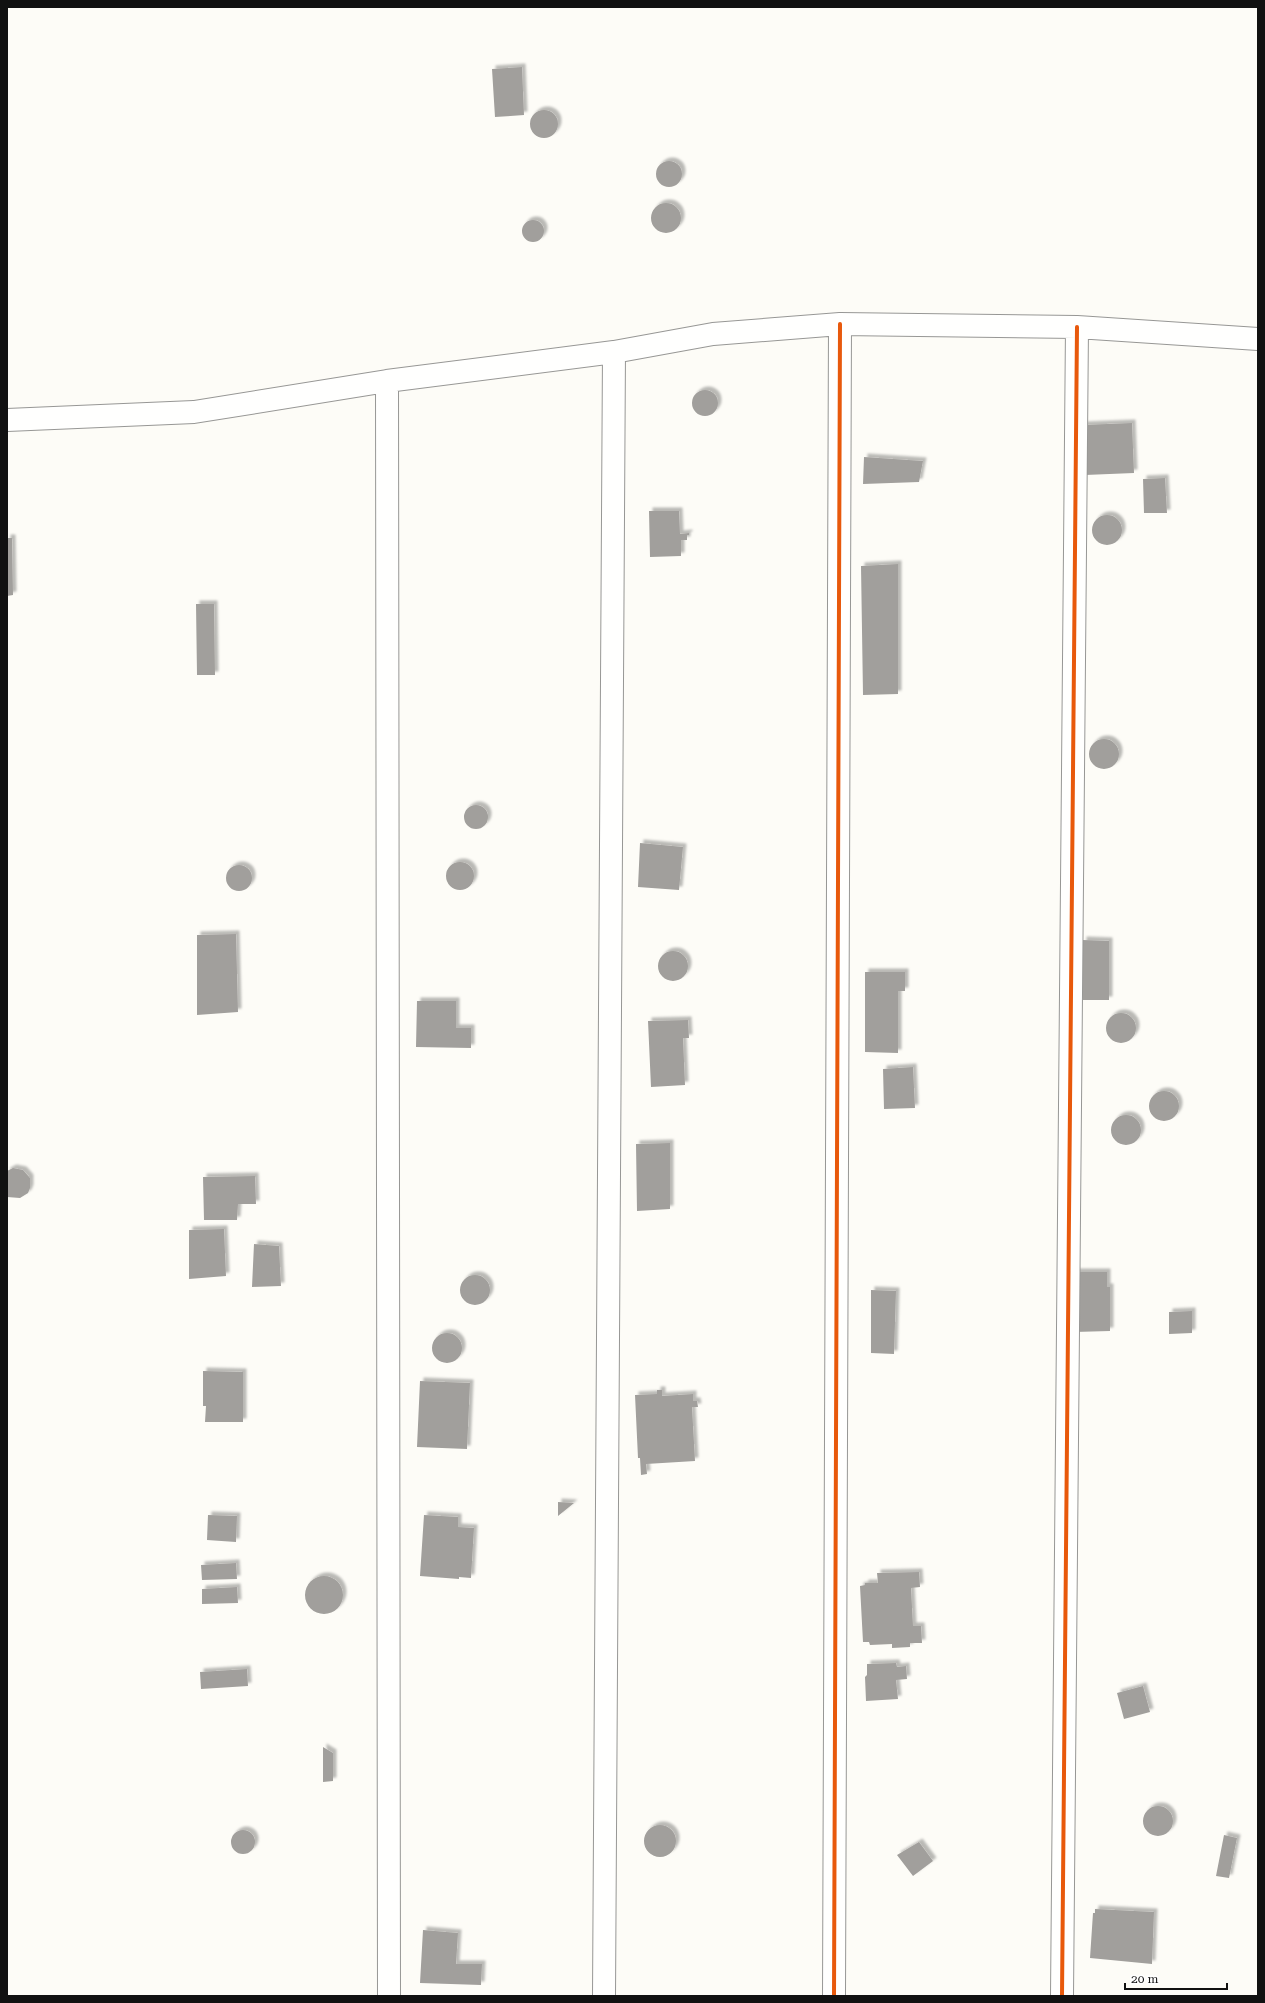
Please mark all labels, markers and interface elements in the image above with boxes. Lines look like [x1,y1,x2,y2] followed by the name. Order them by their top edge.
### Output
[1125,1965,1227,1991] scale bar
[1131,1972,1158,1986] text: 20 m

